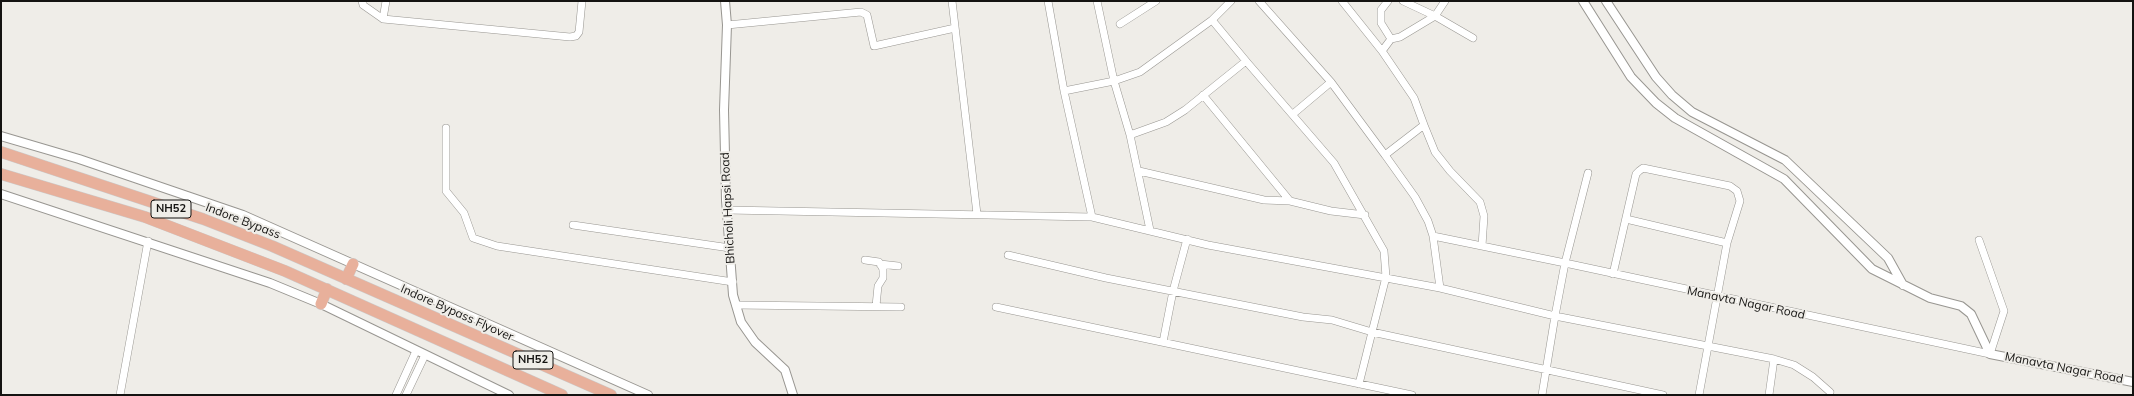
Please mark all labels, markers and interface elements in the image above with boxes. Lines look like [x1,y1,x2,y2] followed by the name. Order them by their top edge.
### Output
[718,152,738,264] street label: Bhicholi Hapsi Road
[151,200,191,218] road number: NH52
[204,200,282,242] street label: Indore Bypass
[398,282,516,344] street label: Indore Bypass Flyover
[1686,283,1806,323] street label: Manavta Nagar Road
[2004,349,2124,387] street label: Manavta Nagar Road
[513,351,553,369] road number: NH52

